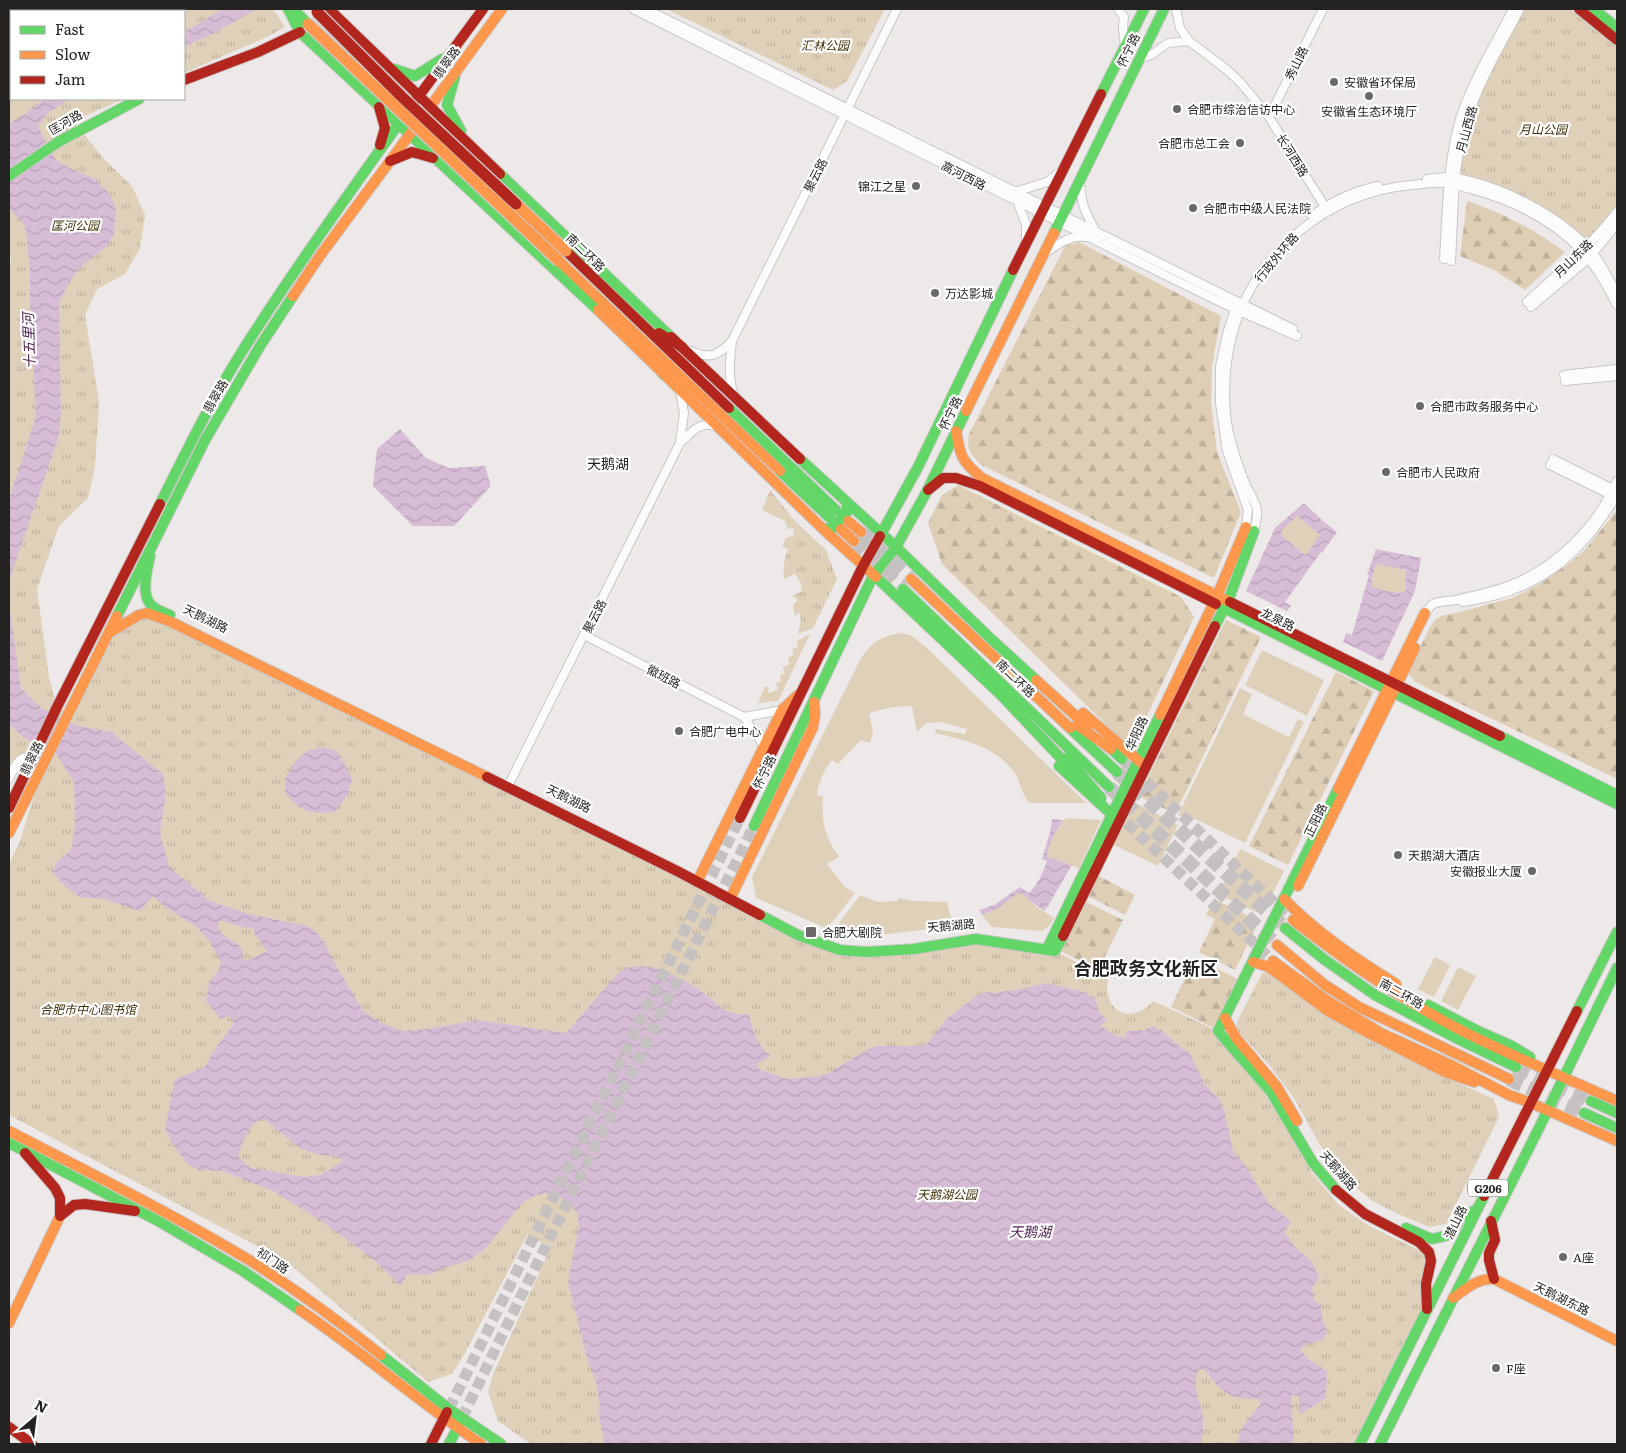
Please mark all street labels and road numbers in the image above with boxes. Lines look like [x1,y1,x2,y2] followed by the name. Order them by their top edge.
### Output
[1112,30,1144,70] street label: 怀宁路
[428,42,464,82] street label: 翡翠路
[1280,43,1312,83] street label: 秀山路
[1451,103,1481,155] street label: 月山西路
[45,105,85,139] street label: 匡河路
[1273,130,1313,180] street label: 长河西路
[799,155,831,195] street label: 聚云路
[939,156,989,194] street label: 高河西路
[1250,228,1302,286] street label: 行政外环路
[562,229,610,275] street label: 南二环路
[1549,235,1597,281] street label: 月山东路
[198,376,232,416] street label: 翡翠路
[934,393,966,433] street label: 怀宁路
[578,596,610,636] street label: 聚云路
[180,599,232,637] street label: 天鹅湖路
[1258,603,1298,635] street label: 龙泉路
[992,655,1040,701] street label: 南二环路
[644,660,684,692] street label: 徽班路
[1120,713,1152,753] street label: 华阳路
[15,738,47,778] street label: 翡翠路
[748,752,780,792] street label: 怀宁路
[543,779,595,817] street label: 天鹅湖路
[1299,800,1331,840] street label: 正阳路
[926,914,976,936] street label: 天鹅湖路
[1377,973,1427,1013] street label: 南二环路
[1316,1146,1362,1194] street label: 天鹅湖路
[1468,1180,1508,1196] road number: G206
[1439,1202,1471,1242] street label: 潜山路
[253,1242,293,1278] street label: 祁门路
[1531,1277,1593,1319] street label: 天鹅湖东路

